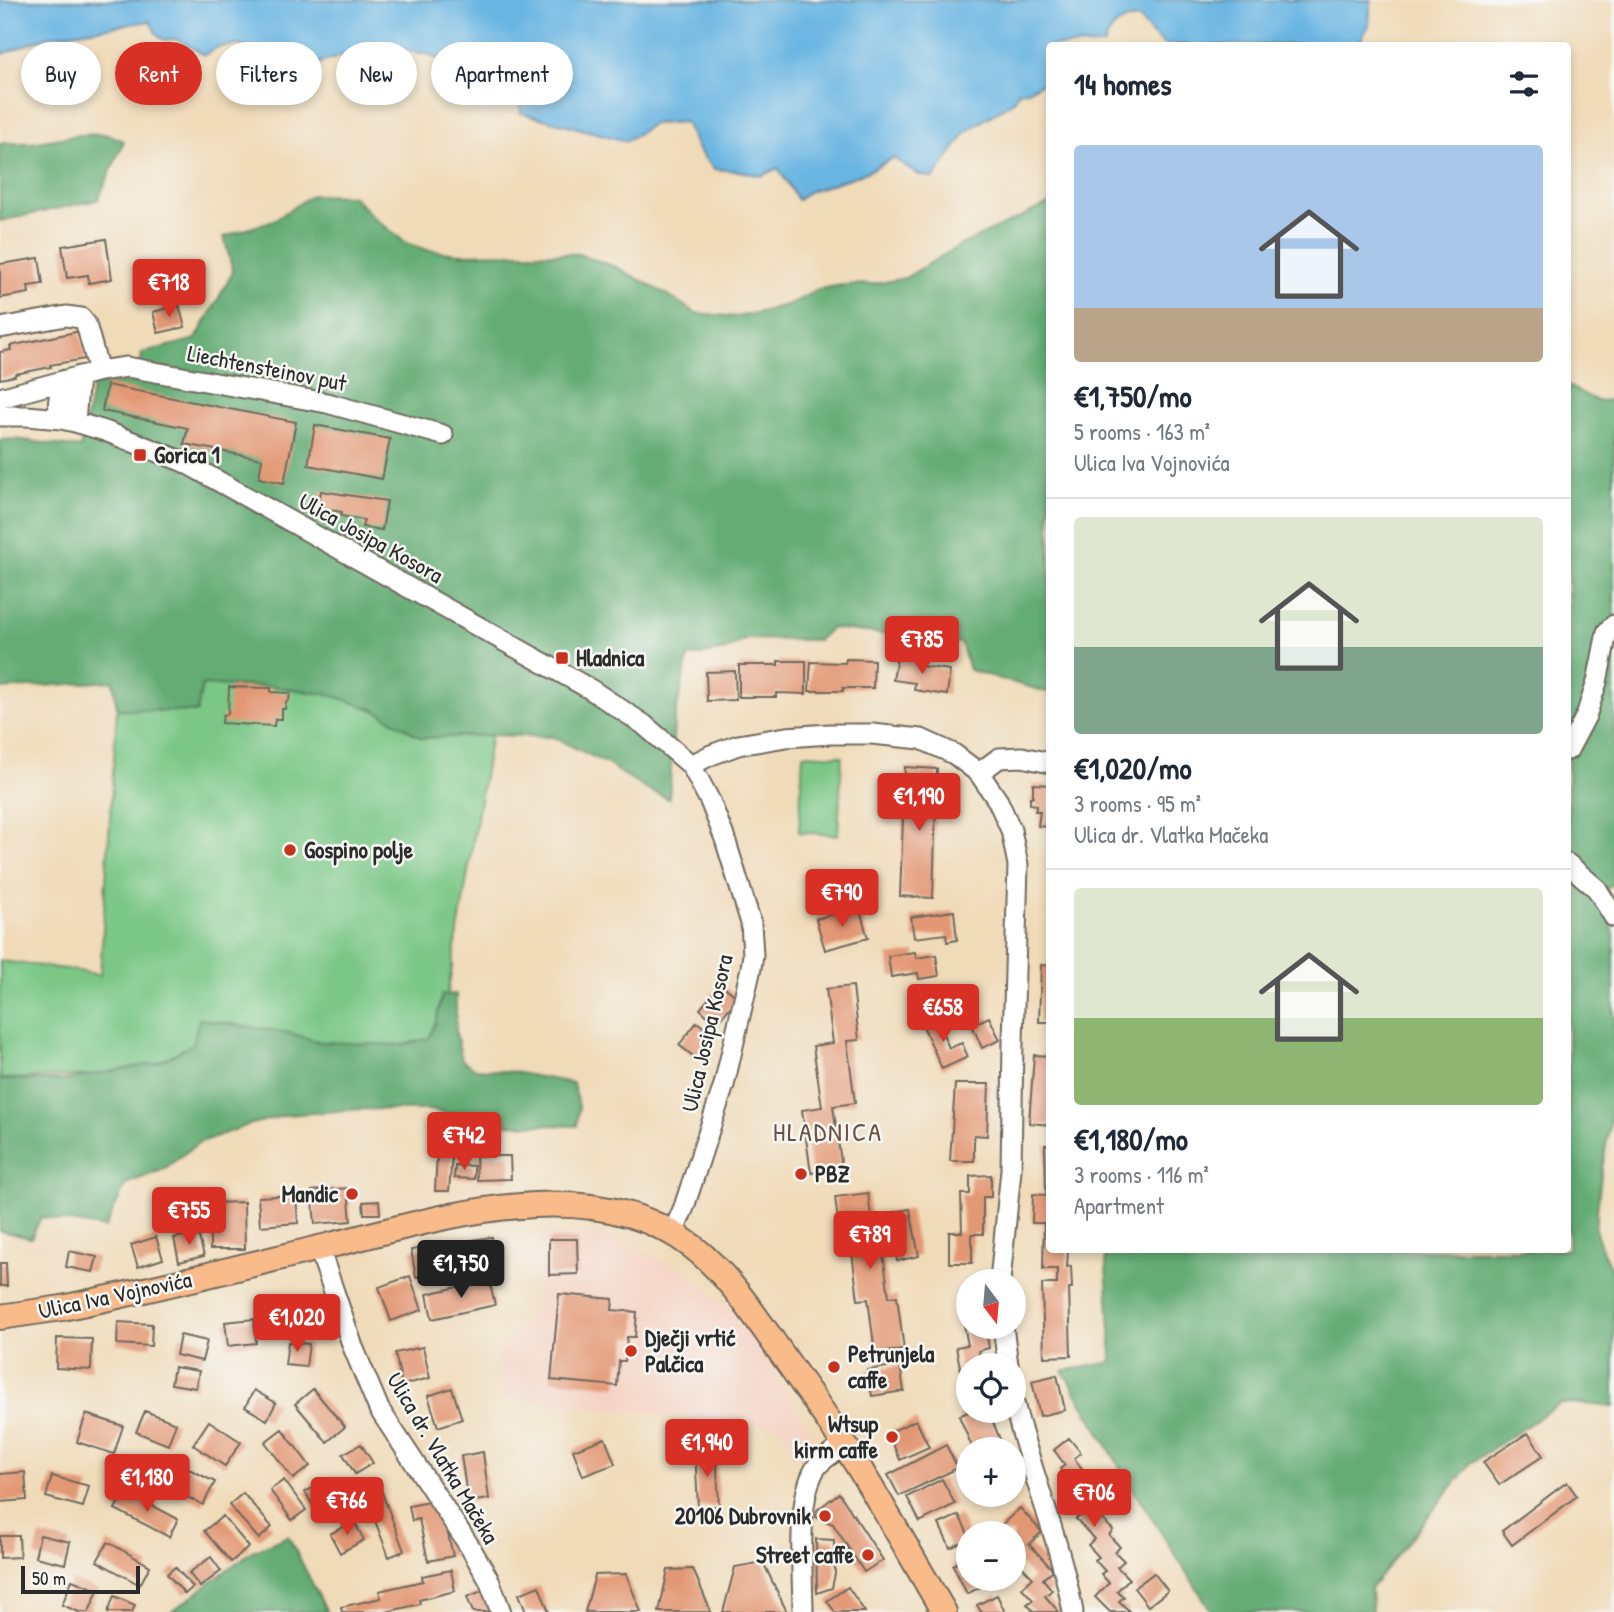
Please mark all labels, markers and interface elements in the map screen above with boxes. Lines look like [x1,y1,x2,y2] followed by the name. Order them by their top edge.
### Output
[21,42,101,105] chip: Buy
[115,42,202,105] chip: Rent
[216,42,322,105] chip: Filters
[336,42,417,105] chip: New
[431,42,573,105] chip: Apartment
[1074,64,1172,104] text: 14 homes
[1505,65,1543,103] icon: filters
[1246,191,1372,317] icon: home
[128,260,210,319] pin: €718
[149,266,189,297] text: €718
[185,337,350,398] street label: Liechtensteinov put
[1074,376,1192,416] text: €1,750/mo
[1074,416,1210,447] text: 5 rooms · 163 m²
[154,439,220,470] place label: Gorica 1
[132,447,148,463] marker: Gorica 1
[1074,447,1230,478] text: Ulica Iva Vojnovića
[294,485,449,590] street label: Ulica Josipa Kosora
[1246,563,1372,689] icon: home
[881,616,963,676] pin: €785
[901,623,943,654] text: €785
[576,642,644,673] place label: Hladnica
[554,650,570,666] marker: Hladnica
[1074,748,1191,788] text: €1,020/mo
[862,774,976,833] pin: €1,190
[893,780,945,811] text: €1,190
[1074,788,1201,819] text: 3 rooms · 95 m²
[1074,819,1268,850] text: Ulica dr. Vlatka Mačeka
[304,834,414,866] place label: Gospino polje
[282,842,298,858] marker: Gospino polje
[801,870,883,929] pin: €790
[821,876,863,907] text: €790
[1246,934,1372,1060] icon: home
[673,951,740,1115] street label: Ulica Josipa Kosora
[902,984,984,1044] pin: €658
[923,991,963,1022] text: €658
[423,1112,505,1172] pin: €742
[773,1114,883,1149] district label: HLADNICA
[443,1119,485,1150] text: €742
[1074,1119,1188,1159] text: €1,180/mo
[815,1158,850,1189] place label: PBZ
[1074,1159,1209,1190] text: 3 rooms · 116 m²
[793,1166,809,1182] marker: PBZ
[282,1178,339,1209] place label: Mandic
[344,1186,360,1202] marker: Mandic
[148,1188,230,1247] pin: €755
[1074,1190,1164,1221] text: Apartment
[168,1194,210,1225] text: €755
[829,1212,911,1271] pin: €789
[850,1218,890,1249] text: €789
[404,1240,518,1300] pin: €1,750
[433,1247,489,1278] text: €1,750
[36,1263,194,1326] street label: Ulica Iva Vojnovića
[956,1269,1026,1339] north arrow
[956,1269,1026,1591] map controls
[240,1294,354,1354] pin: €1,020
[269,1301,325,1332] text: €1,020
[645,1322,736,1379] place label: Dječji vrtić Palčica
[848,1338,934,1395] place label: Petrunjela caffe
[623,1343,639,1359] marker: Dječji vrtić Palčica
[956,1353,1026,1423] button: locate
[826,1359,842,1375] marker: Petrunjela caffe
[380,1366,507,1549] street label: Ulica dr. Vlatka Mačeka
[794,1408,879,1465] place label: Wtsup kirm caffe
[650,1420,764,1479] pin: €1,940
[681,1426,733,1457] text: €1,940
[884,1429,900,1445] marker: Wtsup kirm caffe
[956,1437,1026,1507] button: +
[90,1454,204,1514] pin: €1,180
[121,1461,173,1492] text: €1,180
[1053,1470,1135,1529] pin: €706
[1073,1476,1115,1507] text: €706
[306,1478,388,1537] pin: €766
[327,1484,367,1515] text: €766
[675,1500,811,1531] place label: 20106 Dubrovnik
[817,1508,833,1524] marker: 20106 Dubrovnik
[956,1521,1026,1591] button: −
[756,1539,855,1570] place label: Street caffe
[860,1547,876,1563] marker: Street caffe
[21,1563,140,1595] scale bar
[32,1565,66,1591] text: 50 m

